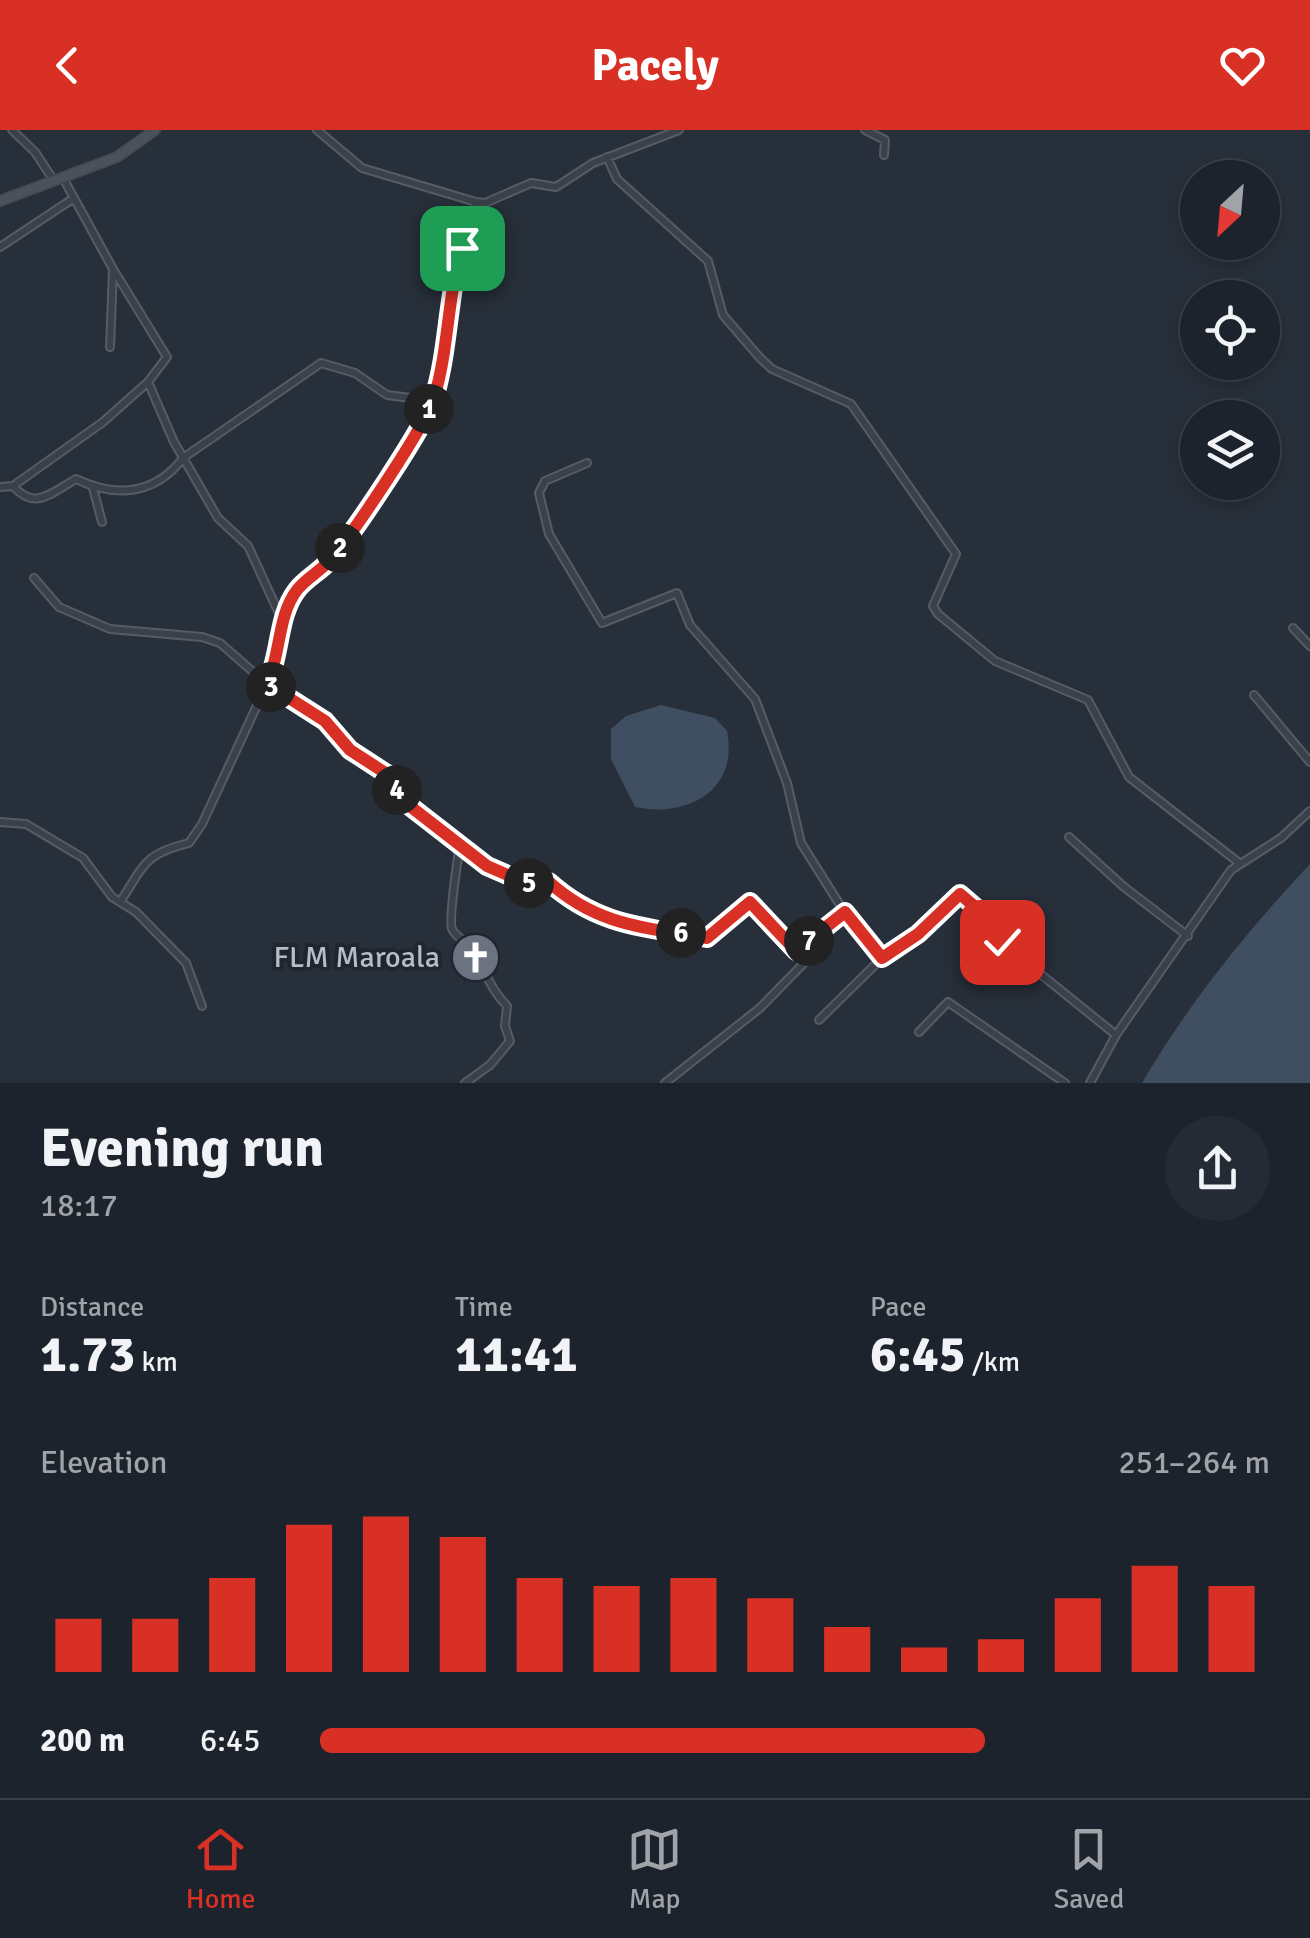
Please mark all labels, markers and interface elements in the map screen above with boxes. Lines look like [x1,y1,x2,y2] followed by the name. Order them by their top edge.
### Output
[40,38,95,93] icon: back
[591,38,719,93] text: Pacely
[1215,38,1270,93] icon: heart
[1180,160,1280,260] north arrow
[1180,160,1280,500] map controls
[420,206,505,291] pin
[435,221,490,276] icon: arrive
[1180,280,1280,380] button: locate
[404,384,454,434] pin: 1
[421,392,437,426] text: 1
[1180,400,1280,500] button: layers
[315,523,365,573] pin: 2
[332,531,348,565] text: 2
[246,662,296,712] pin: 3
[263,670,279,704] text: 3
[372,765,422,815] pin: 4
[389,773,405,807] text: 4
[504,858,554,908] pin: 5
[521,866,537,900] text: 5
[960,900,1045,985] pin
[656,908,706,958] pin: 6
[975,915,1030,970] icon: check
[673,916,689,950] text: 6
[784,916,834,966] pin: 7
[801,924,817,958] text: 7
[449,931,501,983] church icon: FLM Maroala
[273,939,440,976] place label: FLM Maroala
[40,1114,324,1182] text: Evening run
[1165,1116,1270,1221] button: share
[40,1186,118,1225] text: 18:17
[40,1290,144,1324] text: Distance
[455,1290,513,1324] text: Time
[870,1290,926,1324] text: Pace
[40,1324,135,1386] text: 1.73
[455,1324,578,1386] text: 11:41
[870,1324,966,1386] text: 6:45
[135,1345,178,1379] text: km
[966,1345,1020,1379] text: /km
[40,1443,167,1482] text: Elevation
[1119,1443,1270,1482] text: 251–264 m
[40,1721,125,1760] text: 200 m
[200,1721,260,1760] text: 6:45
[186,1822,256,1916] tab: Home
[627,1822,682,1916] tab: Map
[1054,1822,1124,1916] tab: Saved

